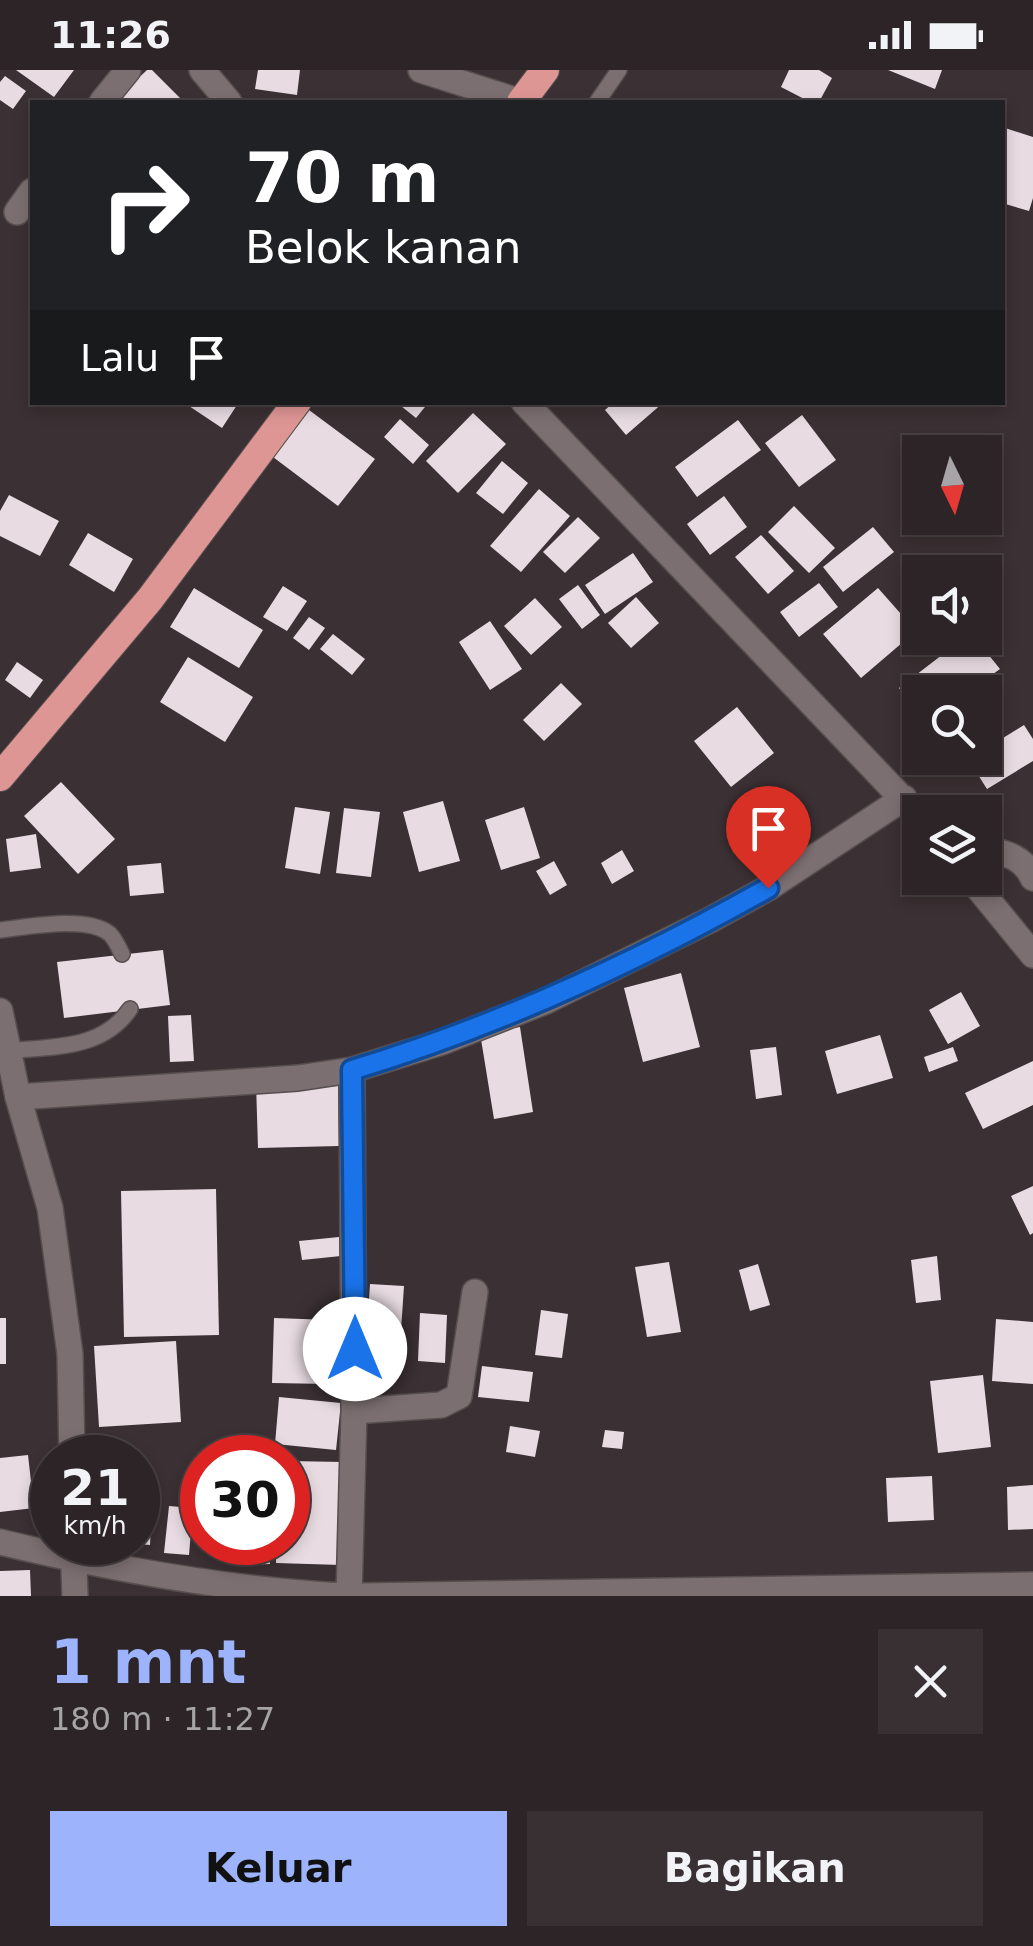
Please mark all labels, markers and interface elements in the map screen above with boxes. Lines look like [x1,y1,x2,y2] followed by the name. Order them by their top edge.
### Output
[50,13,171,57] text: 11:26
[245,137,440,219] text: 70 m
[80,140,210,270] icon: right
[245,221,521,274] text: Belok kanan
[179,330,234,385] icon: arrive
[80,336,159,380] text: Lalu
[902,435,1002,535] north arrow
[902,435,1002,895] map controls
[902,555,1002,655] button: sound
[902,675,1002,775] button: search
[726,786,811,889] pin
[902,795,1002,895] button: layers
[741,801,796,856] icon: arrive
[303,1297,407,1401] position arrow
[180,1435,310,1565] speed limit sign: 30
[60,1459,130,1517] text: 21
[63,1511,127,1540] text: km/h
[50,1627,247,1697] text: 1 mnt
[878,1629,983,1734] button: close
[50,1700,275,1738] text: 180 m · 11:27
[50,1811,507,1926] button: Keluar
[527,1811,983,1926] button: Bagikan

